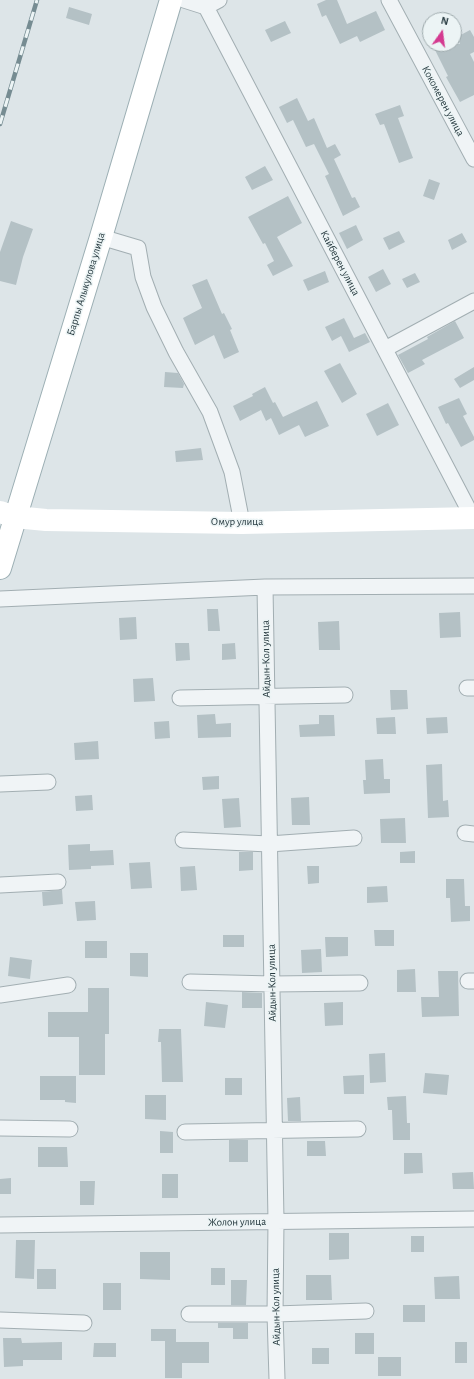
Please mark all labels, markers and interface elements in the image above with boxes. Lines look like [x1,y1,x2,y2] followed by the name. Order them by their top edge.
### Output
[422,12,462,52] north arrow
[440,15,450,27] text: N
[419,64,467,138] street label: Кокомерен улица
[317,228,363,298] street label: Кайберен улица
[64,231,108,337] street label: Барпы Алыкулова улица
[211,515,263,529] street label: Омур улица
[259,620,273,698] street label: Айдын-Кол улица
[265,944,279,1022] street label: Айдын-Кол улица
[208,1215,266,1229] street label: Жолон улица
[269,1268,283,1346] street label: Айдын-Кол улица

